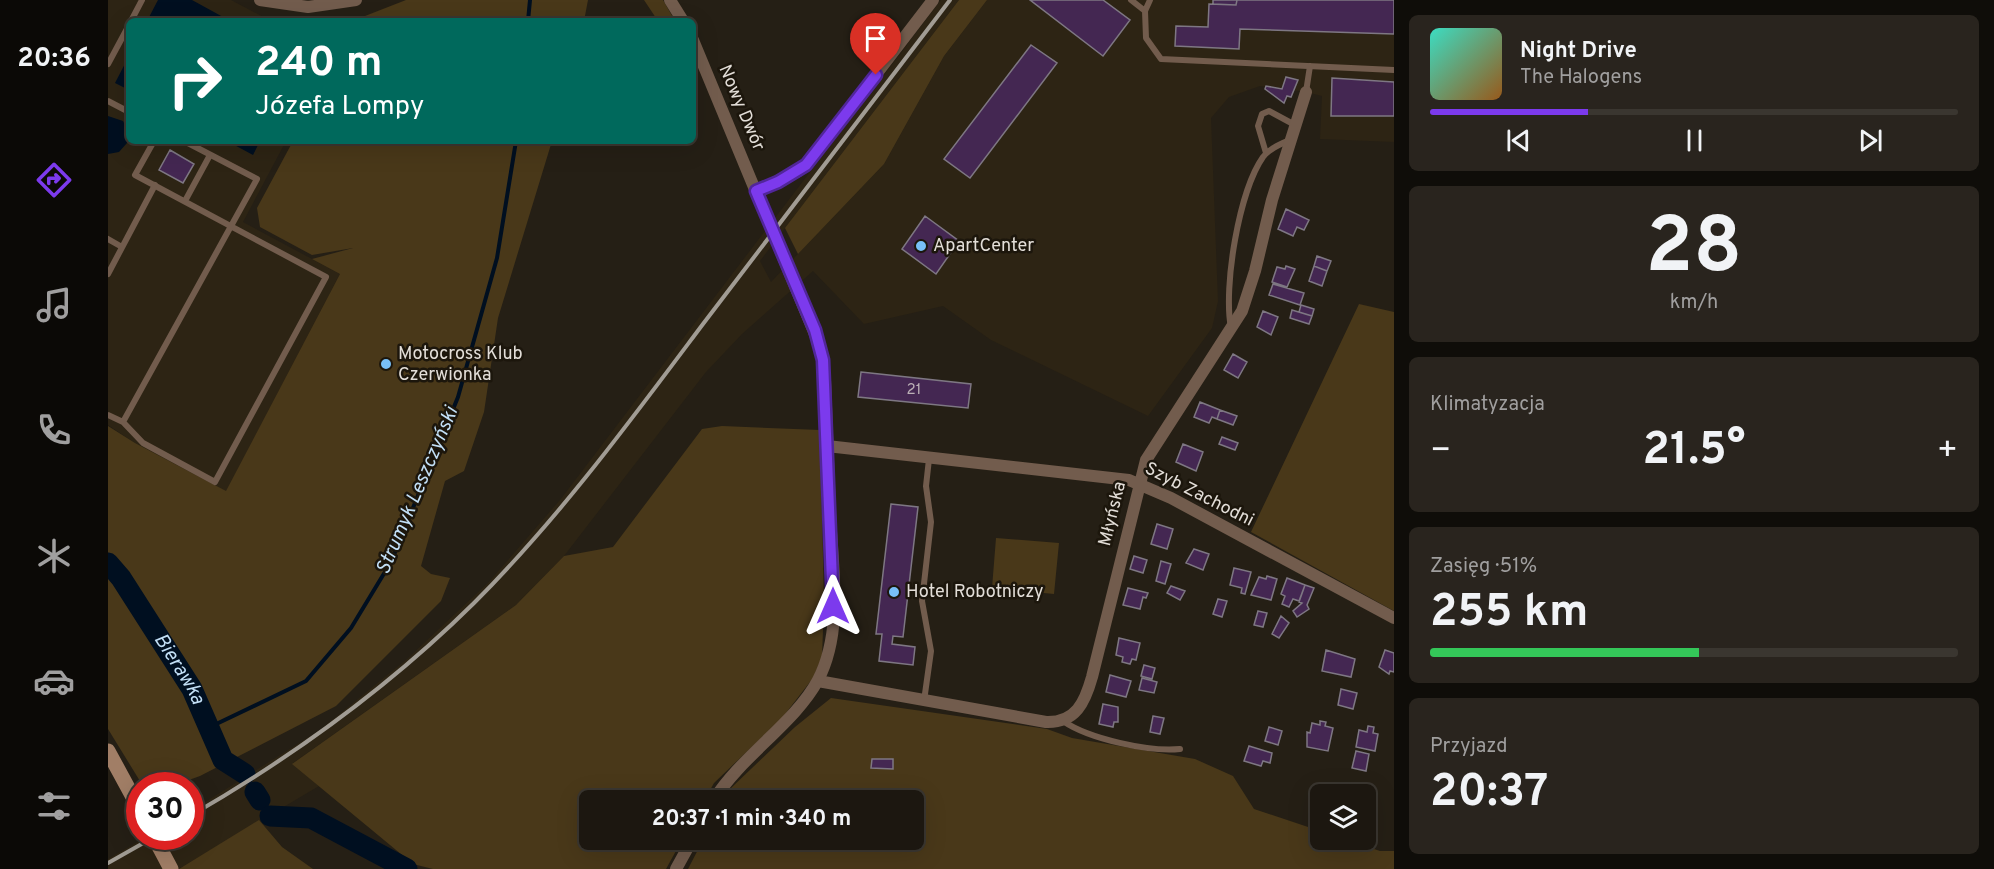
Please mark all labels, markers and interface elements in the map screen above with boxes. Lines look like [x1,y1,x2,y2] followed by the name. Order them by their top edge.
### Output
[850,13,901,75] pin
[859,22,892,55] icon: arrive
[255,38,383,91] text: 240 m
[1520,38,1637,65] text: Night Drive
[17,42,91,76] text: 20:36
[156,42,234,120] icon: right
[713,62,769,154] street label: Nowy Dwór
[1520,65,1642,91] text: The Halogens
[255,90,424,124] text: Józefa Lompy
[1502,124,1535,157] icon: previous
[1678,124,1711,157] icon: pause
[1854,124,1887,157] icon: next
[33,159,75,201] icon: directions
[1646,201,1742,300] text: 28
[933,235,1034,258] place label: ApartCenter
[914,239,928,253] marker: ApartCenter
[33,284,75,326] icon: music
[1670,290,1718,316] text: km/h
[398,343,523,387] place label: Motocross Klub Czerwionka
[379,357,393,371] marker: Motocross Klub Czerwionka
[907,381,921,400] house number: 21
[1430,392,1545,418] text: Klimatyzacja
[371,402,466,579] water label: Strumyk Leszczyński
[33,409,75,451] icon: phone
[1643,423,1745,480] text: 21.5°
[1430,431,1451,473] text: −
[1937,431,1958,473] text: +
[1141,458,1257,532] street label: Szyb Zachodni
[1094,479,1132,549] street label: Młyńska
[33,535,75,577] icon: climate
[1430,554,1537,580] text: Zasięg · 51%
[801,574,865,638] position arrow
[906,581,1044,604] place label: Hotel Robotniczy
[887,585,901,599] marker: Hotel Robotniczy
[1430,585,1588,642] text: 255 km
[147,629,211,709] water label: Bierawka
[33,660,75,702] icon: car
[1430,734,1507,760] text: Przyjazd
[1430,765,1548,822] text: 20:37
[126,772,204,850] speed limit sign: 30
[1310,784,1376,850] map controls
[1310,784,1376,850] button: layers
[33,785,75,827] icon: filters
[652,806,851,833] text: 20:37 · 1 min · 340 m

